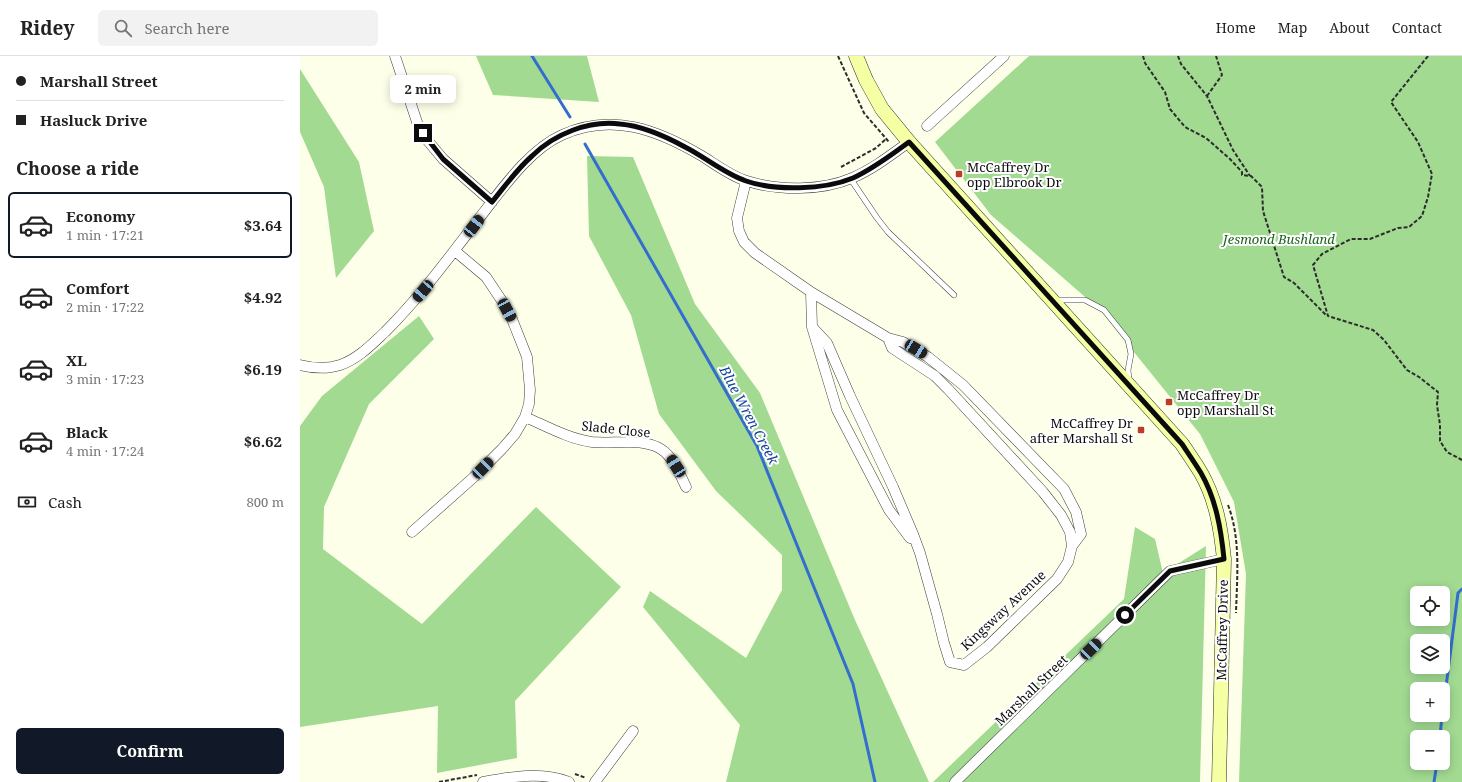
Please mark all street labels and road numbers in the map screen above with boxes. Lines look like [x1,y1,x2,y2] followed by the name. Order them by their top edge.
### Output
[581,416,651,442] street label: Slade Close
[957,566,1049,654] street label: Kingsway Avenue
[1212,579,1232,681] street label: McCaffrey Drive
[991,650,1072,729] street label: Marshall Street

